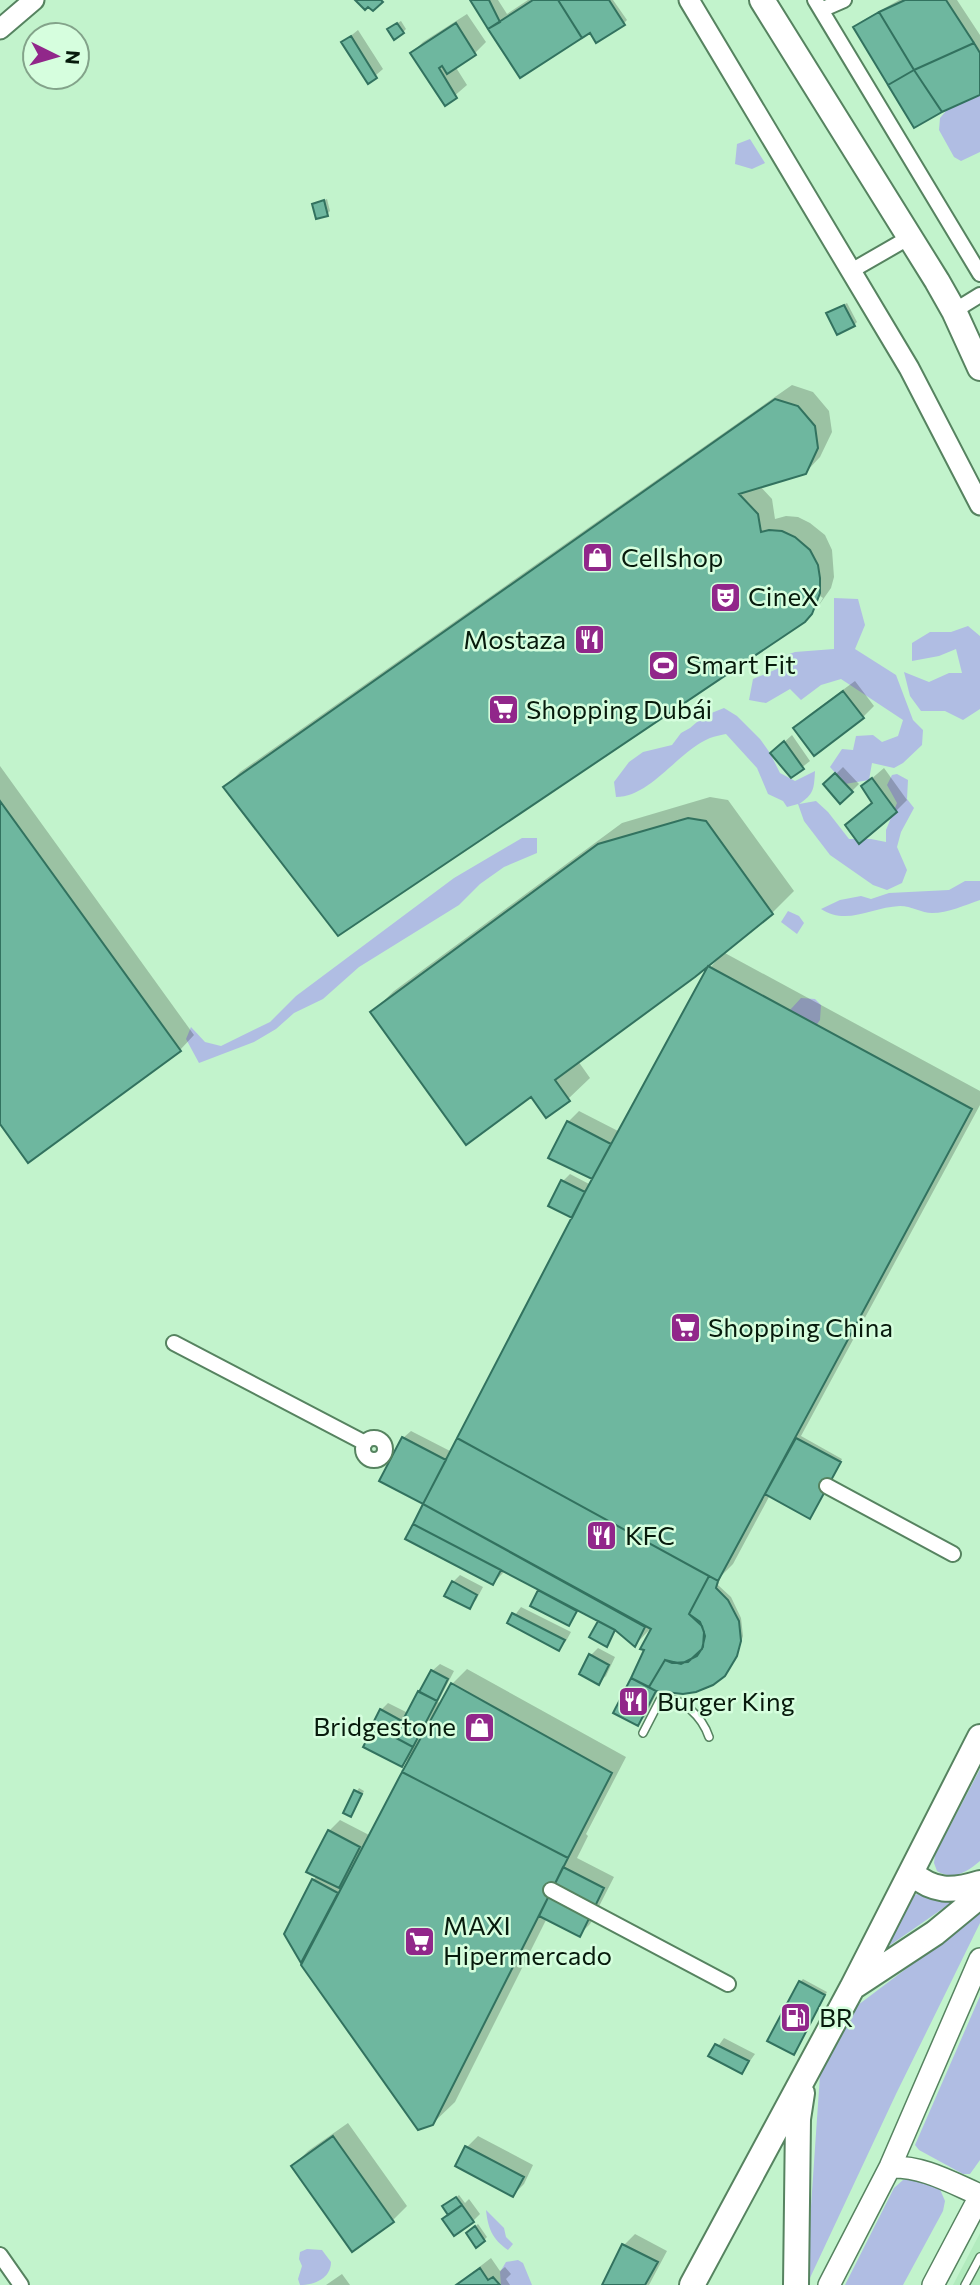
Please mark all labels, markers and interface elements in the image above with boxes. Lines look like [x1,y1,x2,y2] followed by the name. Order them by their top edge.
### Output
[21,21,91,91] north arrow
[61,49,86,66] text: N
[581,541,615,575] shop icon: Cellshop
[621,541,723,572] place label: Cellshop
[708,580,742,614] theatre icon: CineX
[748,580,819,611] place label: CineX
[463,623,566,654] place label: Mostaza
[572,623,606,657] restaurant icon: Mostaza
[646,648,680,682] sports icon: Smart Fit
[686,648,796,679] place label: Smart Fit
[486,693,520,727] supermarket icon: Shopping Dubái
[526,693,712,724] place label: Shopping Dubái
[668,1311,702,1345] supermarket icon: Shopping China
[708,1311,893,1342] place label: Shopping China
[585,1519,619,1553] restaurant icon: KFC
[625,1519,675,1550] place label: KFC
[617,1685,651,1719] restaurant icon: Burger King
[657,1685,795,1716] place label: Burger King
[313,1710,456,1741] place label: Bridgestone
[462,1710,496,1744] shop icon: Bridgestone
[443,1909,612,1970] place label: MAXI Hipermercado
[403,1924,437,1958] supermarket icon: MAXI Hipermercado
[779,2001,813,2035] fuel station icon: BR
[819,2001,853,2032] place label: BR

